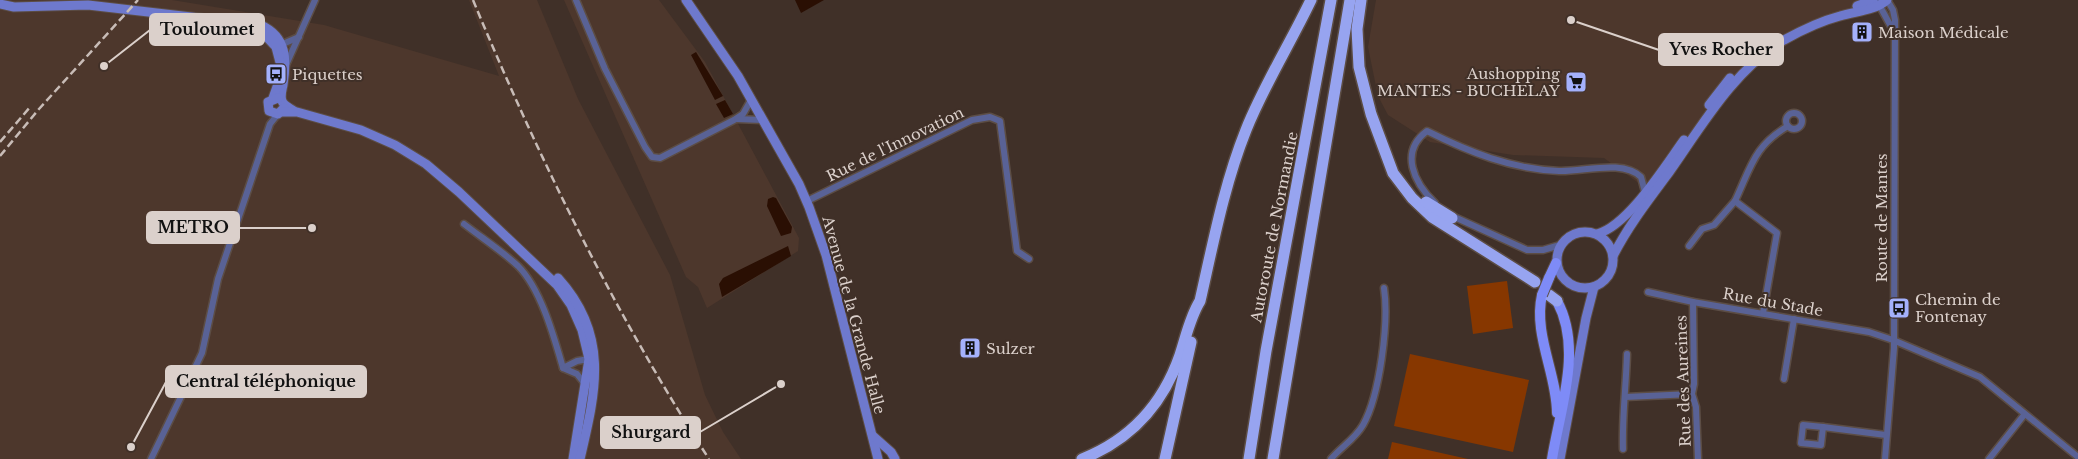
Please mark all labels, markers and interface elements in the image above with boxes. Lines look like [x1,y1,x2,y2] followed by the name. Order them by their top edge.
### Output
[150,14,264,45] callout: Touloumet
[160,19,255,39] text: Touloumet
[1850,20,1874,44] building icon: Maison Médicale
[1878,23,2009,42] place label: Maison Médicale
[1659,34,1783,65] callout: Yves Rocher
[1668,39,1773,59] text: Yves Rocher
[264,62,288,86] bus stop icon: Piquettes
[1377,64,1561,100] place label: Aushopping MANTES - BUCHELAY
[292,65,363,84] place label: Piquettes
[1564,70,1588,94] supermarket icon: Aushopping MANTES - BUCHELAY
[823,102,967,186] street label: Rue de l'Innovation
[1246,130,1302,325] street label: Autoroute de Normandie
[1872,153,1891,283] street label: Route de Mantes
[147,212,239,243] callout: METRO
[818,213,890,416] street label: Avenue de la Grande Halle
[157,217,229,237] text: METRO
[1721,284,1825,320] street label: Rue du Stade
[1915,290,2001,326] place label: Chemin de Fontenay
[1887,296,1911,320] bus stop icon: Chemin de Fontenay
[1671,315,1695,447] street label: Rue des Aureines
[958,336,982,360] building icon: Sulzer
[986,339,1036,358] place label: Sulzer
[166,366,366,397] callout: Central téléphonique
[176,371,356,391] text: Central téléphonique
[601,417,700,448] callout: Shurgard
[611,422,691,442] text: Shurgard

